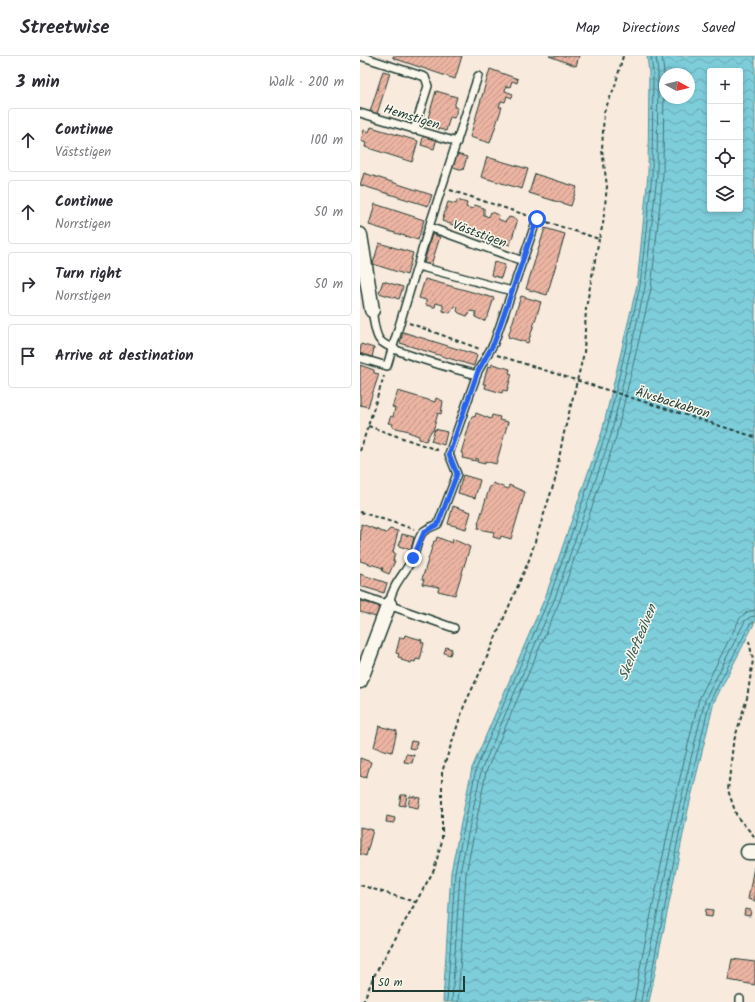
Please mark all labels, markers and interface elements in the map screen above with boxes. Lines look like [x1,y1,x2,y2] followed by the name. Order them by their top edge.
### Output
[20,13,110,43] text: Streetwise
[575,17,600,39] text: Map
[622,17,680,39] text: Directions
[702,17,735,39] text: Saved
[659,68,695,104] north arrow
[707,68,743,212] map controls
[707,68,743,104] button: +
[16,69,60,96] text: 3 min
[269,72,344,93] text: Walk · 200 m
[381,99,442,136] street label: Hemstigen
[707,104,743,140] button: −
[55,118,113,142] text: Continue
[17,129,39,151] icon: ahead
[310,130,343,151] text: 100 m
[707,140,743,176] button: locate
[55,142,111,163] text: Väststigen
[707,176,743,212] button: layers
[55,190,113,214] text: Continue
[17,201,39,223] icon: ahead
[314,202,343,223] text: 50 m
[528,210,546,228] route start
[55,214,111,235] text: Norrstigen
[449,215,510,254] street label: Väststigen
[55,262,122,286] text: Turn right
[17,273,39,295] icon: right
[314,274,343,295] text: 50 m
[55,286,111,307] text: Norrstigen
[55,344,194,368] text: Arrive at destination
[17,345,39,367] icon: arrive
[633,382,712,425] street label: Älvsbackabron
[404,549,422,567] route end
[613,600,664,684] water label: Skellefteälven
[372,974,465,993] scale bar
[378,974,403,992] text: 50 m

